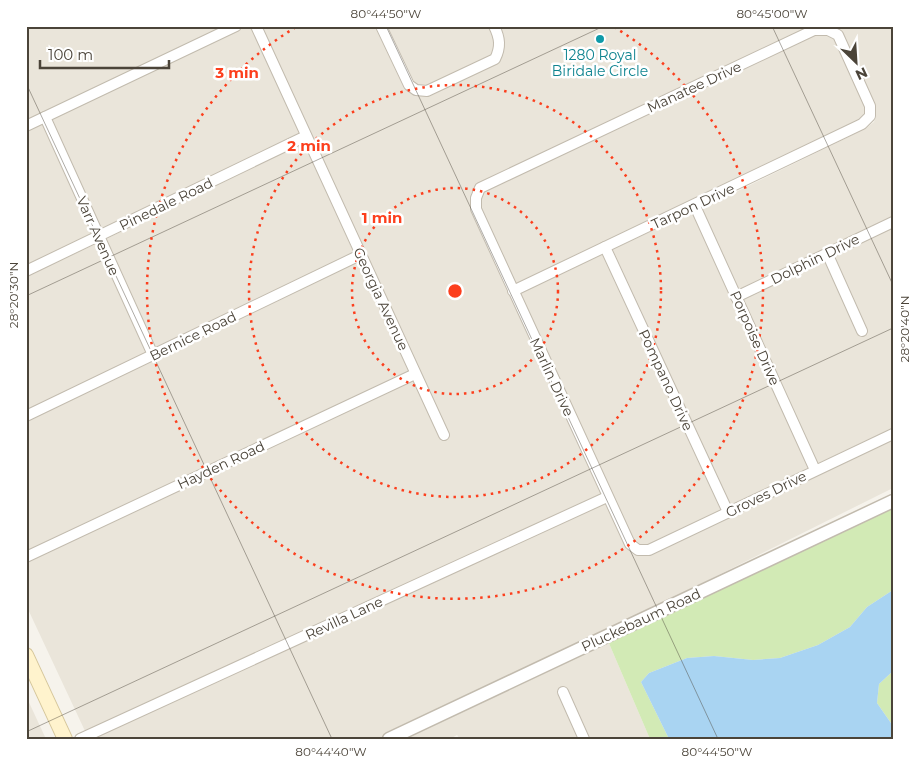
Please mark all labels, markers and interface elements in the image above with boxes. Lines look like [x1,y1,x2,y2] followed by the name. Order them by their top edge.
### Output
[351,6,421,21] text: 80°44'50"W
[736,6,808,21] text: 80°45'00"W
[594,33,606,45] marker: 1280 Royal Biridale Circle
[40,38,169,70] scale bar
[832,38,882,88] north arrow
[48,45,93,64] text: 100 m
[552,46,648,80] place label: 1280 Royal Biridale Circle
[644,57,744,117] street label: Manatee Drive
[214,63,259,82] text: 3 min
[853,63,870,84] text: N
[287,136,331,155] text: 2 min
[116,174,216,234] street label: Pinedale Road
[649,179,737,233] street label: Tarpon Drive
[73,194,123,278] street label: Varr Avenue
[362,208,402,227] text: 1 min
[768,230,862,288] street label: Dolphin Drive
[349,245,413,353] street label: Georgia Avenue
[6,262,21,328] text: 28°20'30"N
[446,282,464,300] centre of rings
[726,288,784,388] street label: Porpoise Drive
[897,296,912,362] text: 28°20'40"N
[147,307,239,365] street label: Bernice Road
[635,326,697,434] street label: Pompano Drive
[526,335,578,419] street label: Marlin Drive
[174,437,268,493] street label: Hayden Road
[723,467,809,521] street label: Groves Drive
[578,584,704,656] street label: Pluckebaum Road
[302,592,386,644] street label: Revilla Lane
[295,744,367,759] text: 80°44'40"W
[682,744,752,759] text: 80°44'50"W

